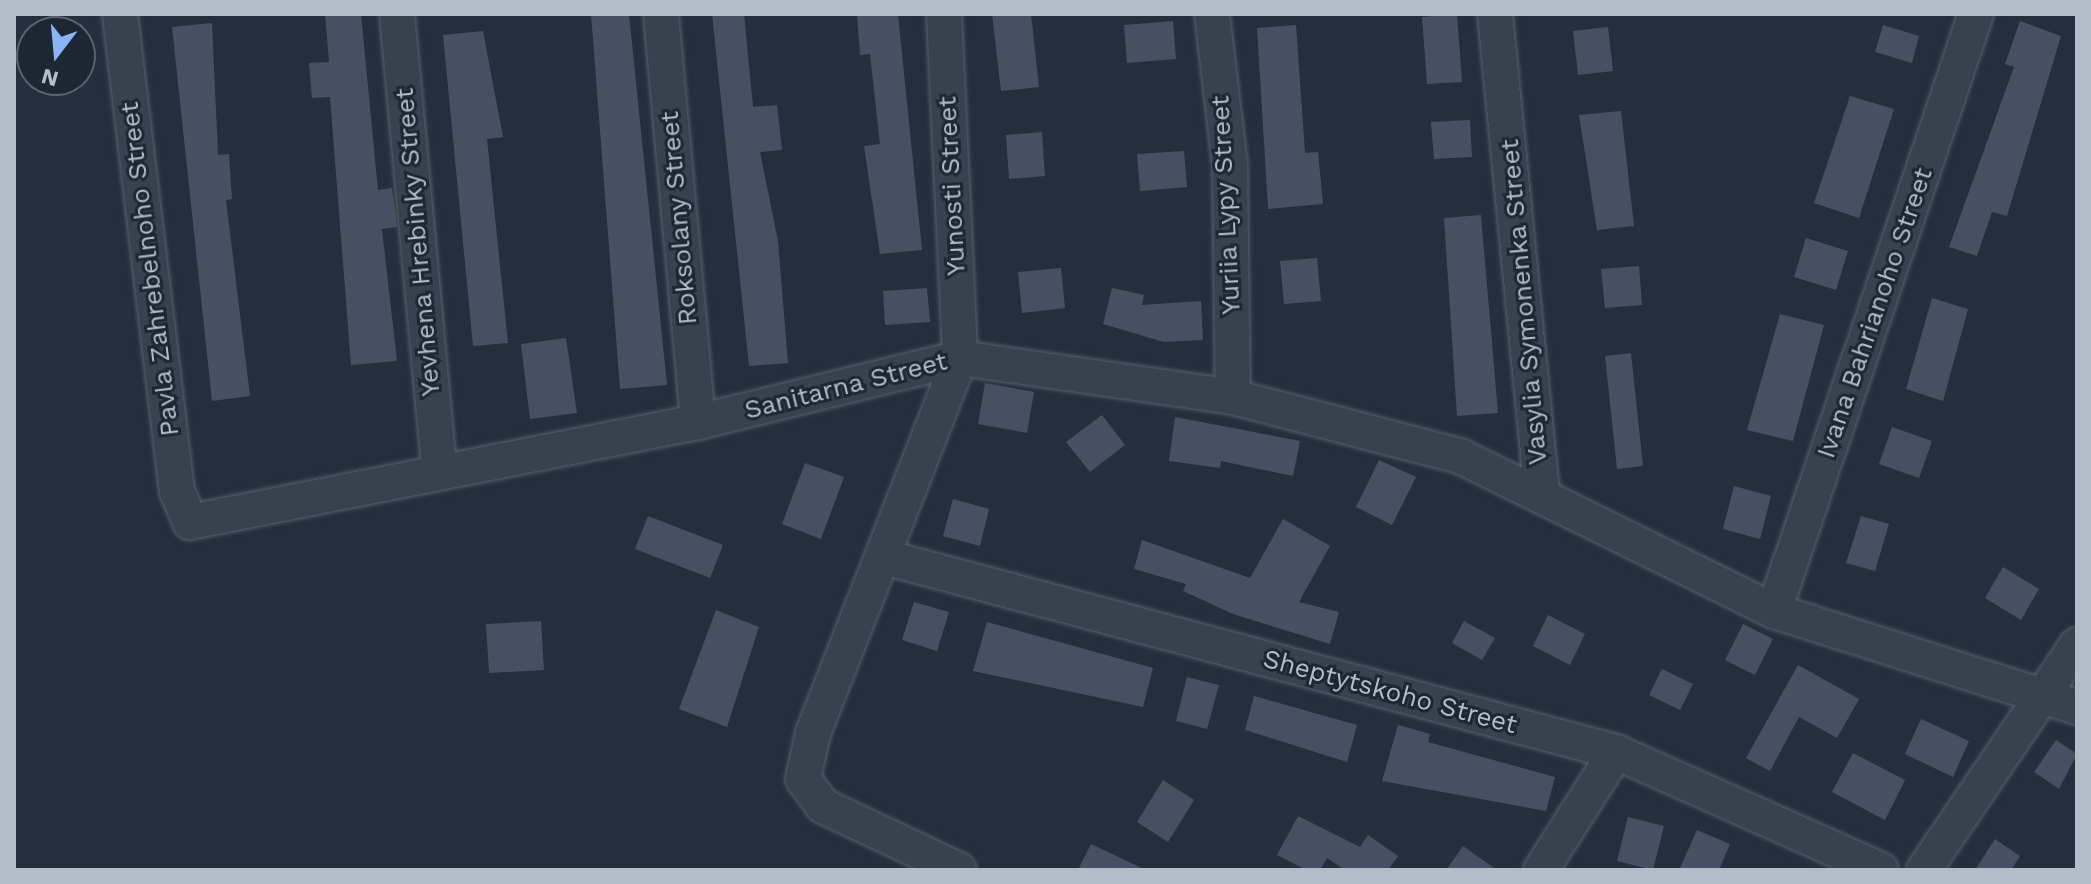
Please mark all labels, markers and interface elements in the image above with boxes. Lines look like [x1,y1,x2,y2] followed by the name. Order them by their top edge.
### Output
[16,16,96,96] north arrow
[39,63,61,92] text: N
[389,86,447,398] street label: Yevhena Hrebinky Street
[1205,94,1247,316] street label: Yuriia Lypy Street
[932,95,972,277] street label: Yunosti Street
[114,100,186,438] street label: Pavla Zahrebelnoho Street
[654,109,704,327] street label: Roksolany Street
[1494,137,1554,467] street label: Vasylia Symonenka Street
[1810,163,1940,463] street label: Ivana Bahrianoho Street
[741,346,951,426] street label: Sanitarna Street
[1260,643,1520,741] street label: Sheptytskoho Street

